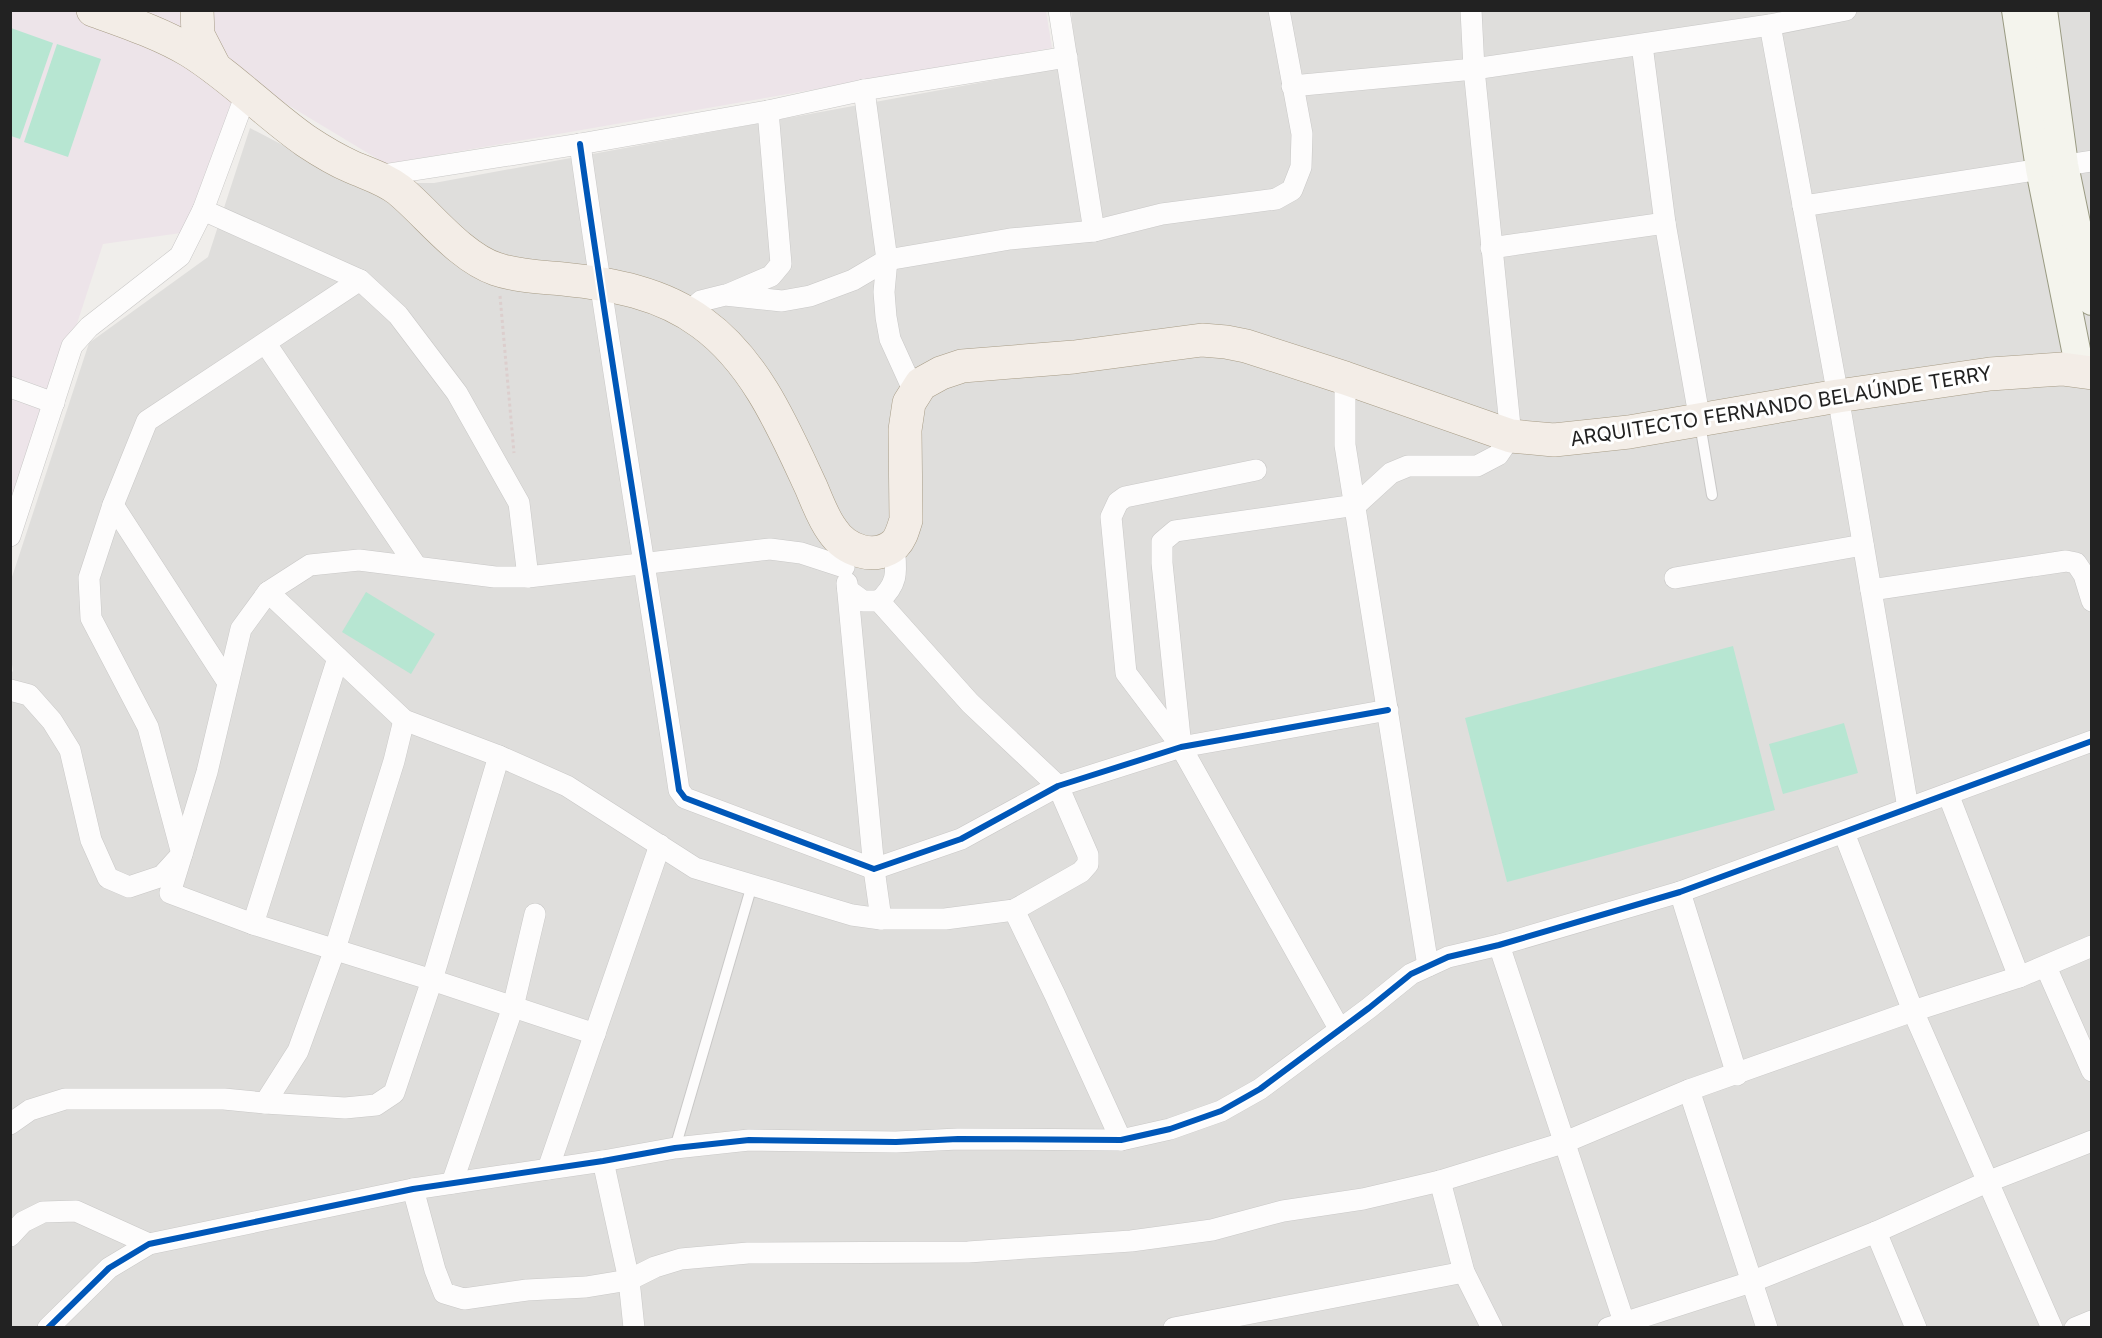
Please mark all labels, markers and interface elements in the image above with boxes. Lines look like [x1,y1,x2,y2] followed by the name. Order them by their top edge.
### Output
[1568,360,1994,451] street label: ARQUITECTO FERNANDO BELAÚNDE TERRY

